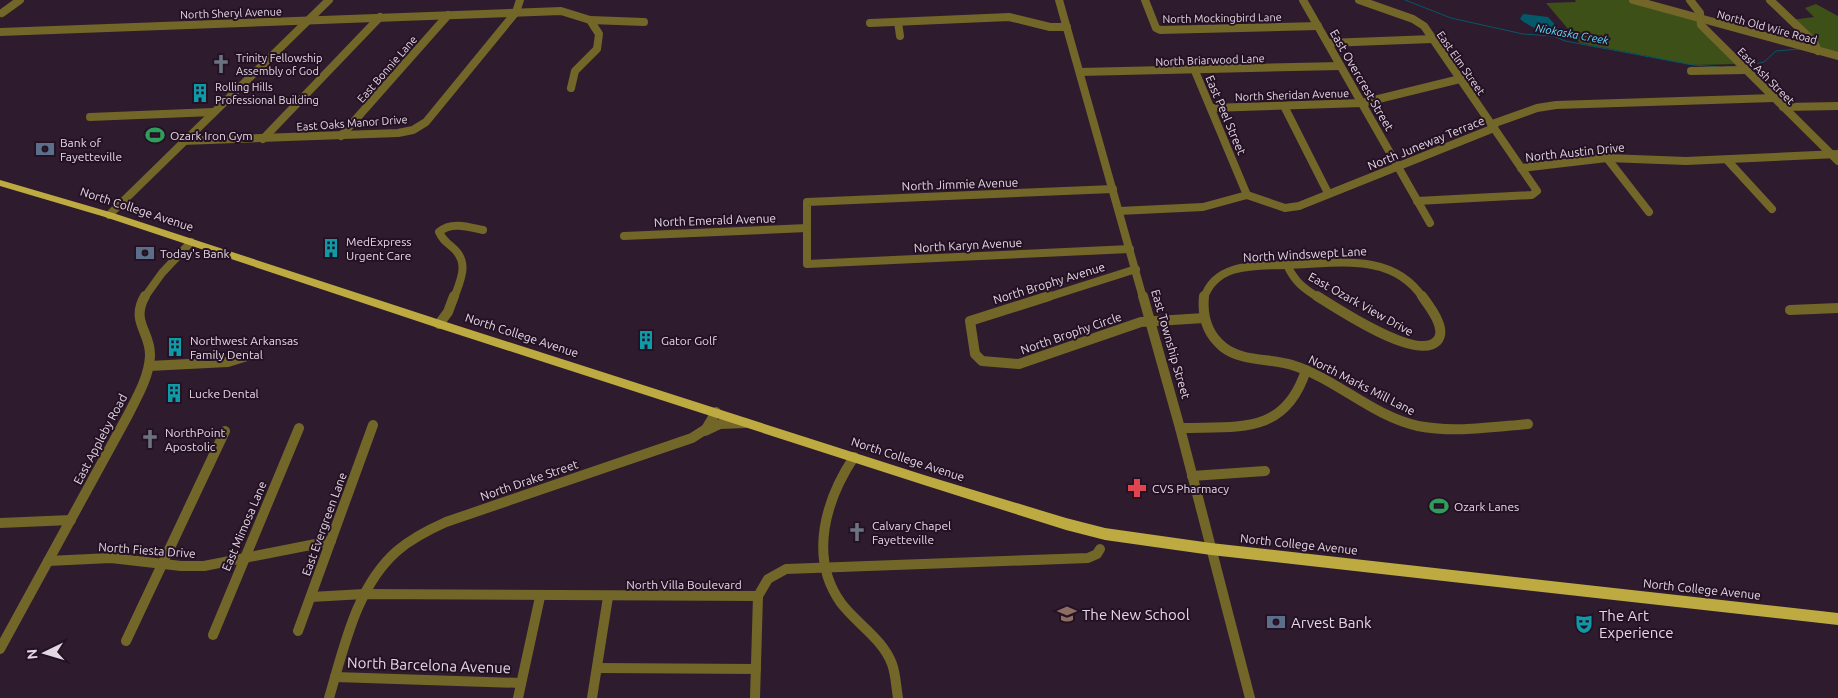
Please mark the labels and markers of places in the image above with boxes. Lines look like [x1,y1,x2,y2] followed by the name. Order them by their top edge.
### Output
[236,52,322,77] place label: Trinity Fellowship Assembly of God
[210,53,232,75] church icon: Trinity Fellowship Assembly of God
[215,81,319,106] place label: Rolling Hills Professional Building
[189,82,211,104] building icon: Rolling Hills Professional Building
[144,124,166,146] sports icon: Ozark Iron Gym
[170,129,253,142] place label: Ozark Iron Gym
[60,136,122,163] place label: Bank of Fayetteville
[34,138,56,160] bank icon: Bank of Fayetteville
[346,235,412,262] place label: MedExpress Urgent Care
[320,237,342,259] building icon: MedExpress Urgent Care
[134,242,156,264] bank icon: Today's Bank
[160,247,230,260] place label: Today's Bank
[635,329,657,351] building icon: Gator Golf
[190,334,298,361] place label: Northwest Arkansas Family Dental
[661,334,717,347] place label: Gator Golf
[164,336,186,358] building icon: Northwest Arkansas Family Dental
[163,382,185,404] building icon: Lucke Dental
[189,387,259,400] place label: Lucke Dental
[165,426,226,453] place label: NorthPoint Apostolic
[139,428,161,450] church icon: NorthPoint Apostolic
[1126,477,1148,499] pharmacy icon: CVS Pharmacy
[1152,482,1229,495] place label: CVS Pharmacy
[1428,495,1450,517] sports icon: Ozark Lanes
[1454,500,1519,513] place label: Ozark Lanes
[872,519,951,546] place label: Calvary Chapel Fayetteville
[846,521,868,543] church icon: Calvary Chapel Fayetteville
[1056,603,1078,625] school or university icon: The New School
[1082,606,1190,623] place label: The New School
[1599,607,1674,641] place label: The Art Experience
[1265,611,1287,633] bank icon: Arvest Bank
[1573,613,1595,635] theatre icon: The Art Experience
[1291,614,1372,631] place label: Arvest Bank

